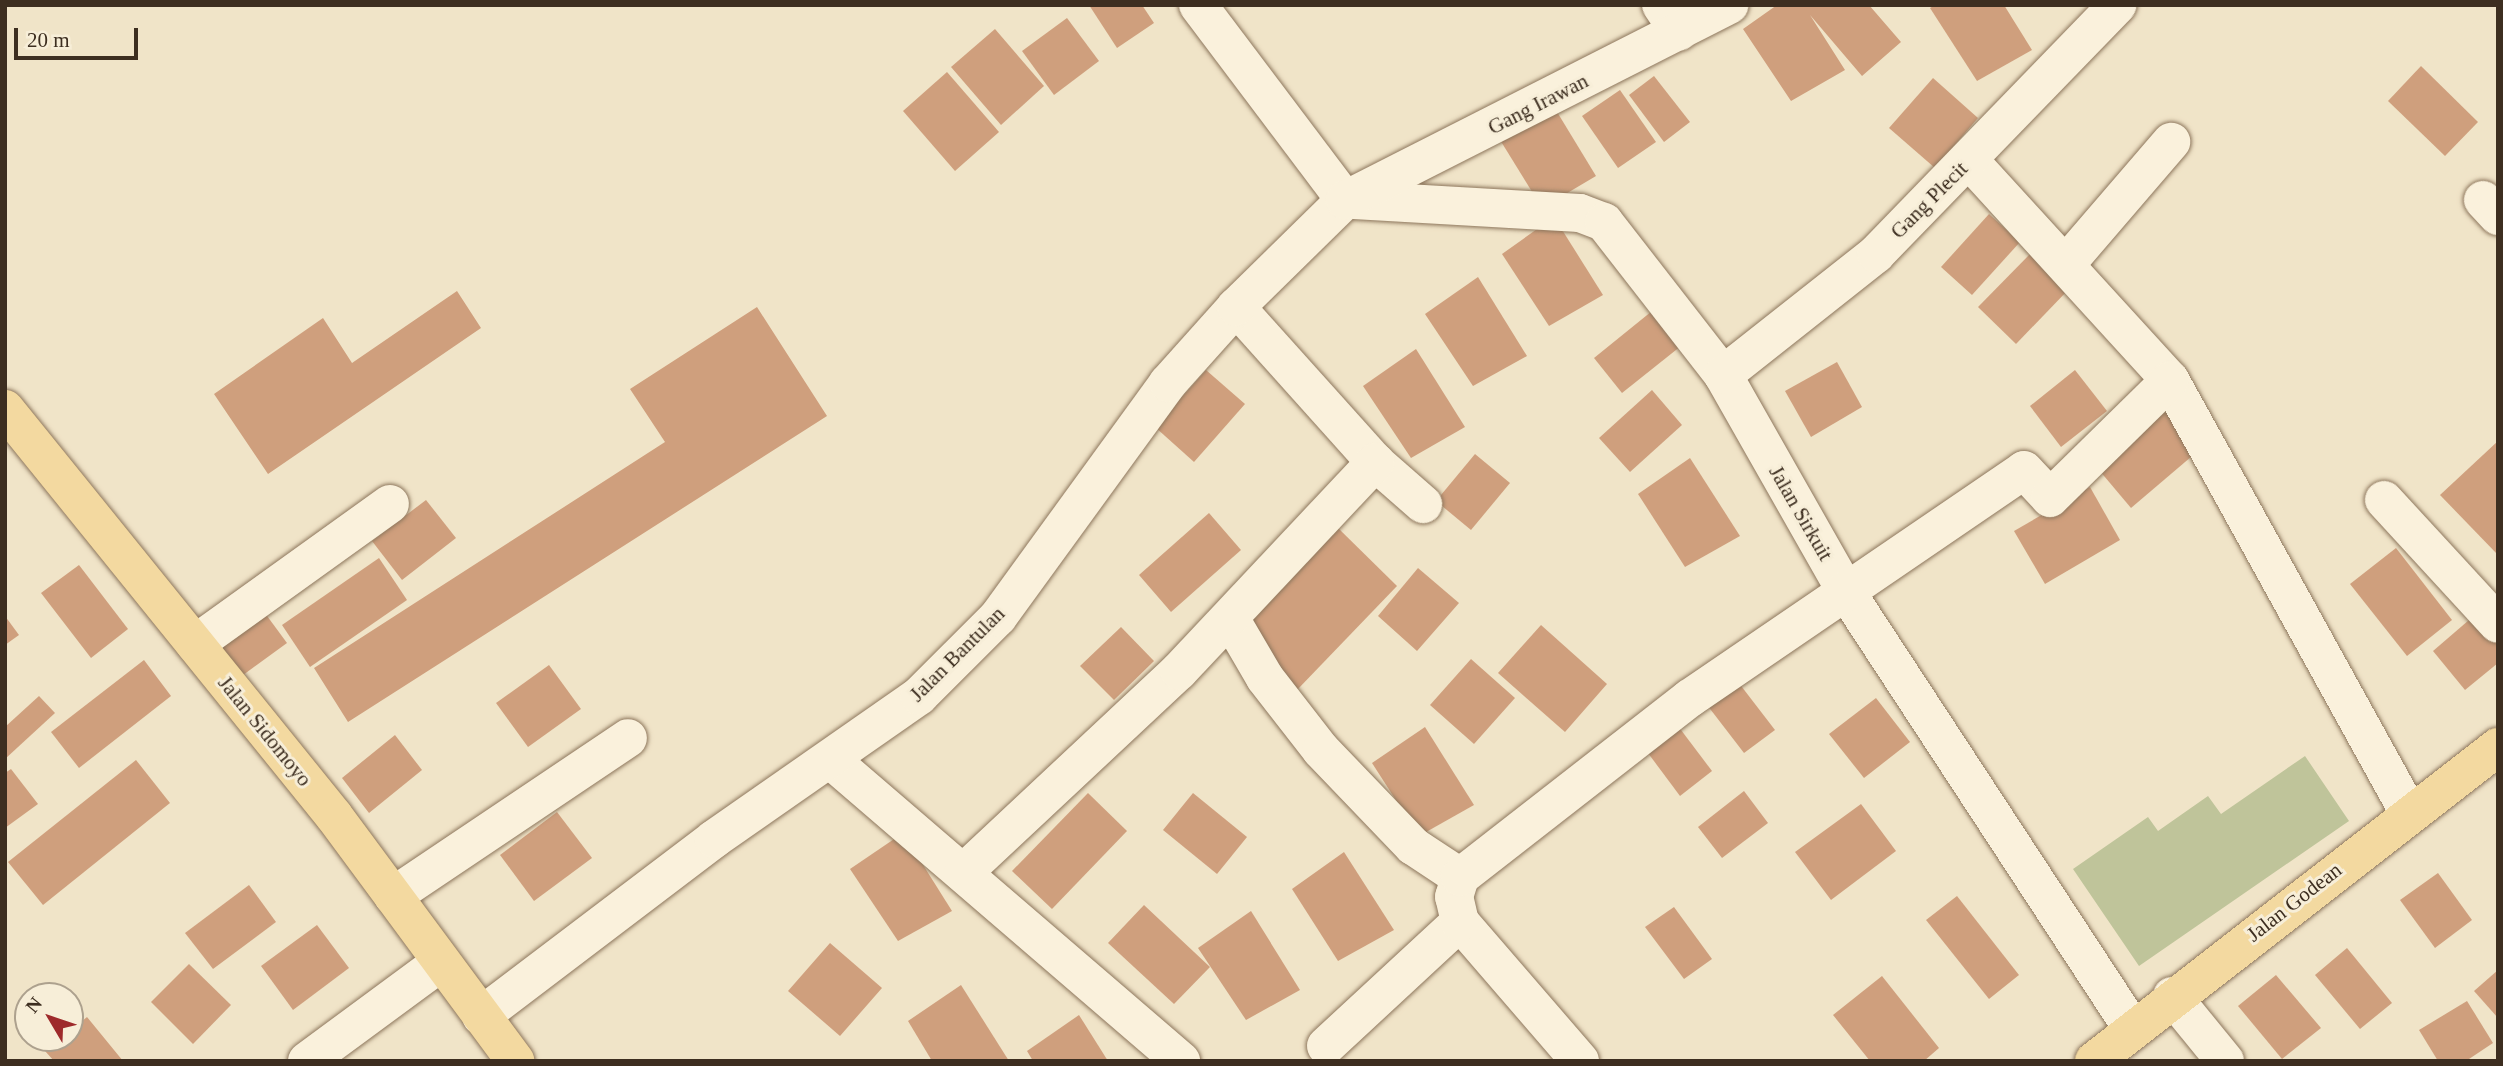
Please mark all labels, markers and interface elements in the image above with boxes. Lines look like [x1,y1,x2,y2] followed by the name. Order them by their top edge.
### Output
[18,14,142,58] scale bar
[27,28,70,52] text: 20 m
[1484,68,1592,140] street label: Gang Irawan
[1885,156,1973,244] street label: Gang Plecit
[1764,461,1838,565] street label: Jalan Sirkuit
[904,601,1010,707] street label: Jalan Bantulan
[213,671,317,791] street label: Jalan Sidomoyo
[2241,857,2347,947] street label: Jalan Godean
[14,982,84,1052] north arrow
[21,993,46,1017] text: N

